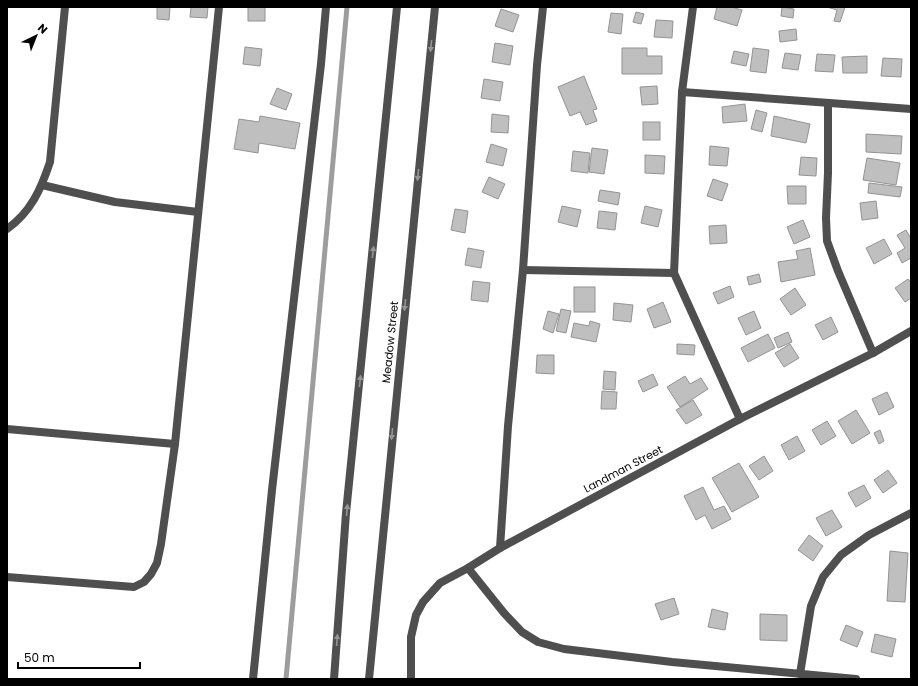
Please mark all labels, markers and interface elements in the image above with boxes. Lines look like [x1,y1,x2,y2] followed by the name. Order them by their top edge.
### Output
[16,16,56,56] north arrow
[34,20,51,37] text: N
[427,40,434,52] one-way arrow
[415,169,421,181] one-way arrow
[369,246,376,258] one-way arrow
[402,299,408,311] one-way arrow
[378,300,402,384] street label: Meadow Street
[356,375,363,387] one-way arrow
[389,428,396,440] one-way arrow
[581,441,665,497] street label: Landman Street
[343,504,350,517] one-way arrow
[333,634,340,646] one-way arrow
[18,644,140,670] scale bar
[24,649,55,666] text: 50 m

